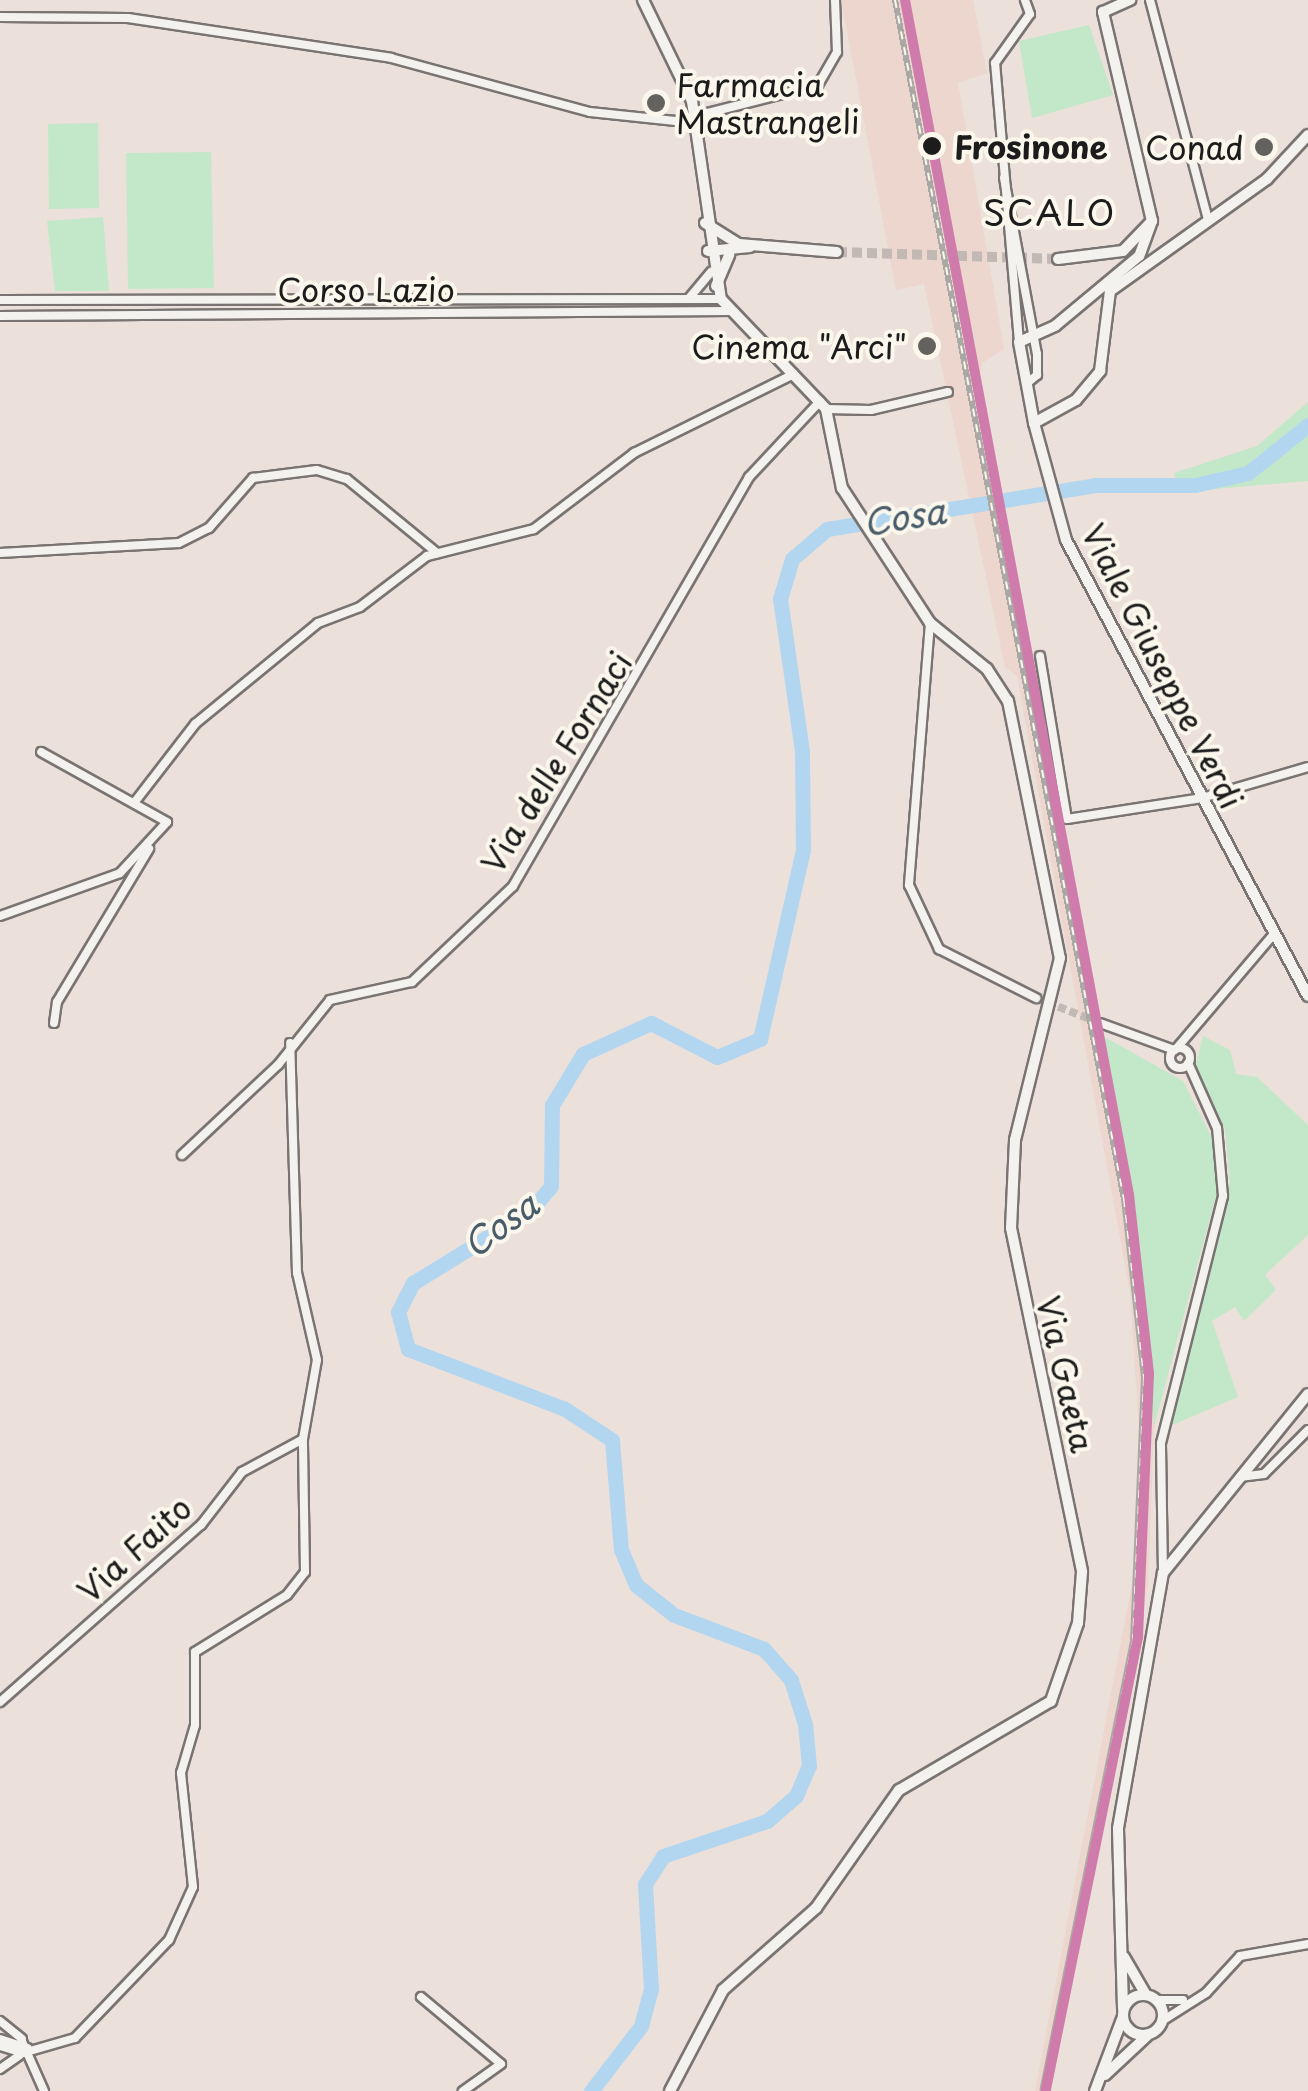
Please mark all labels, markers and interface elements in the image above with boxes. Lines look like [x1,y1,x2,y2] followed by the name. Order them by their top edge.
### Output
[676,66,860,141] place label: Farmacia Mastrangeli
[645,92,667,114] marker: Farmacia Mastrangeli
[954,127,1107,165] place label: Frosinone
[1145,128,1244,166] place label: Conad
[919,133,945,159] marker: Frosinone
[1253,136,1275,158] marker: Conad
[983,191,1117,233] district label: SCALO
[277,270,455,308] street label: Corso Lazio
[689,327,907,365] place label: Cinema "Arci"
[916,335,938,357] marker: Cinema "Arci"
[860,489,948,543] water label: Cosa
[1074,515,1252,817] street label: Viale Giuseppe Verdi
[472,643,640,881] street label: Via delle Fornaci
[454,1183,546,1265] water label: Cosa
[1029,1292,1103,1456] street label: Via Gaeta
[70,1488,198,1610] street label: Via Faito

